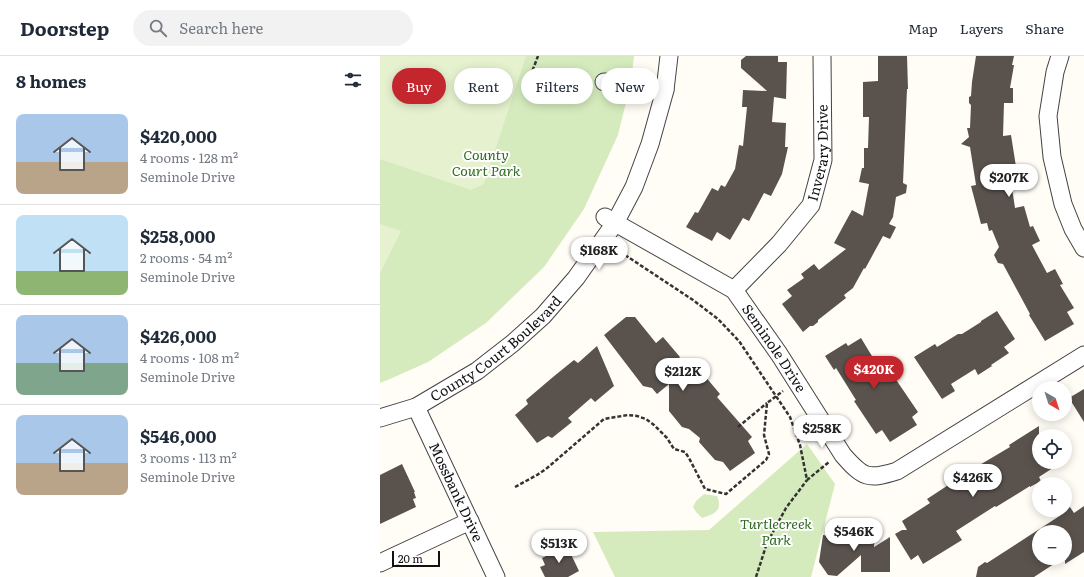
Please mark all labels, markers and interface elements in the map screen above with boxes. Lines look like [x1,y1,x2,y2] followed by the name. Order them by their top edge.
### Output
[133,10,413,46] search box
[20,14,109,42] text: Doorstep
[179,16,263,39] text: Search here
[147,17,169,39] icon: search
[908,18,938,38] text: Map
[960,18,1003,38] text: Layers
[1025,18,1064,38] text: Share
[16,68,86,93] text: 8 homes
[392,68,446,104] chip: Buy
[454,68,513,104] chip: Rent
[521,68,593,104] chip: Filters
[601,68,659,104] chip: New
[342,69,364,91] icon: filters
[801,104,832,203] street label: Inverary Drive
[140,123,217,148] text: $420,000
[48,130,96,178] icon: home
[452,144,521,180] park label: County Court Park
[140,148,238,167] text: 4 rooms · 128 m²
[981,164,1037,198] pin: $207K
[140,167,235,186] text: Seminole Drive
[989,167,1029,186] text: $207K
[140,223,215,248] text: $258,000
[48,231,96,279] icon: home
[571,237,627,271] pin: $168K
[580,240,618,259] text: $168K
[140,248,232,267] text: 2 rooms · 54 m²
[140,267,235,286] text: Seminole Drive
[426,290,566,406] street label: County Court Boulevard
[738,300,812,396] street label: Seminole Drive
[140,323,216,348] text: $426,000
[48,331,96,379] icon: home
[140,348,239,367] text: 4 rooms · 108 m²
[846,356,902,390] pin: $420K
[655,358,711,392] pin: $212K
[854,359,894,378] text: $420K
[664,361,702,380] text: $212K
[140,367,235,386] text: Seminole Drive
[1032,381,1072,421] north arrow
[1032,381,1072,565] map controls
[794,415,850,449] pin: $258K
[802,418,842,437] text: $258K
[140,423,217,448] text: $546,000
[1032,429,1072,469] button: locate
[48,431,96,479] icon: home
[425,439,489,545] street label: Mossbank Drive
[140,448,237,467] text: 3 rooms · 113 m²
[945,464,1001,498] pin: $426K
[140,467,235,486] text: Seminole Drive
[953,467,993,486] text: $426K
[1032,477,1072,517] button: +
[740,513,812,549] park label: Turtlecreek Park
[826,518,882,552] pin: $546K
[834,521,874,540] text: $546K
[1032,525,1072,565] button: −
[531,530,587,564] pin: $513K
[540,533,578,552] text: $513K
[392,549,440,568] scale bar
[398,550,423,566] text: 20 m

